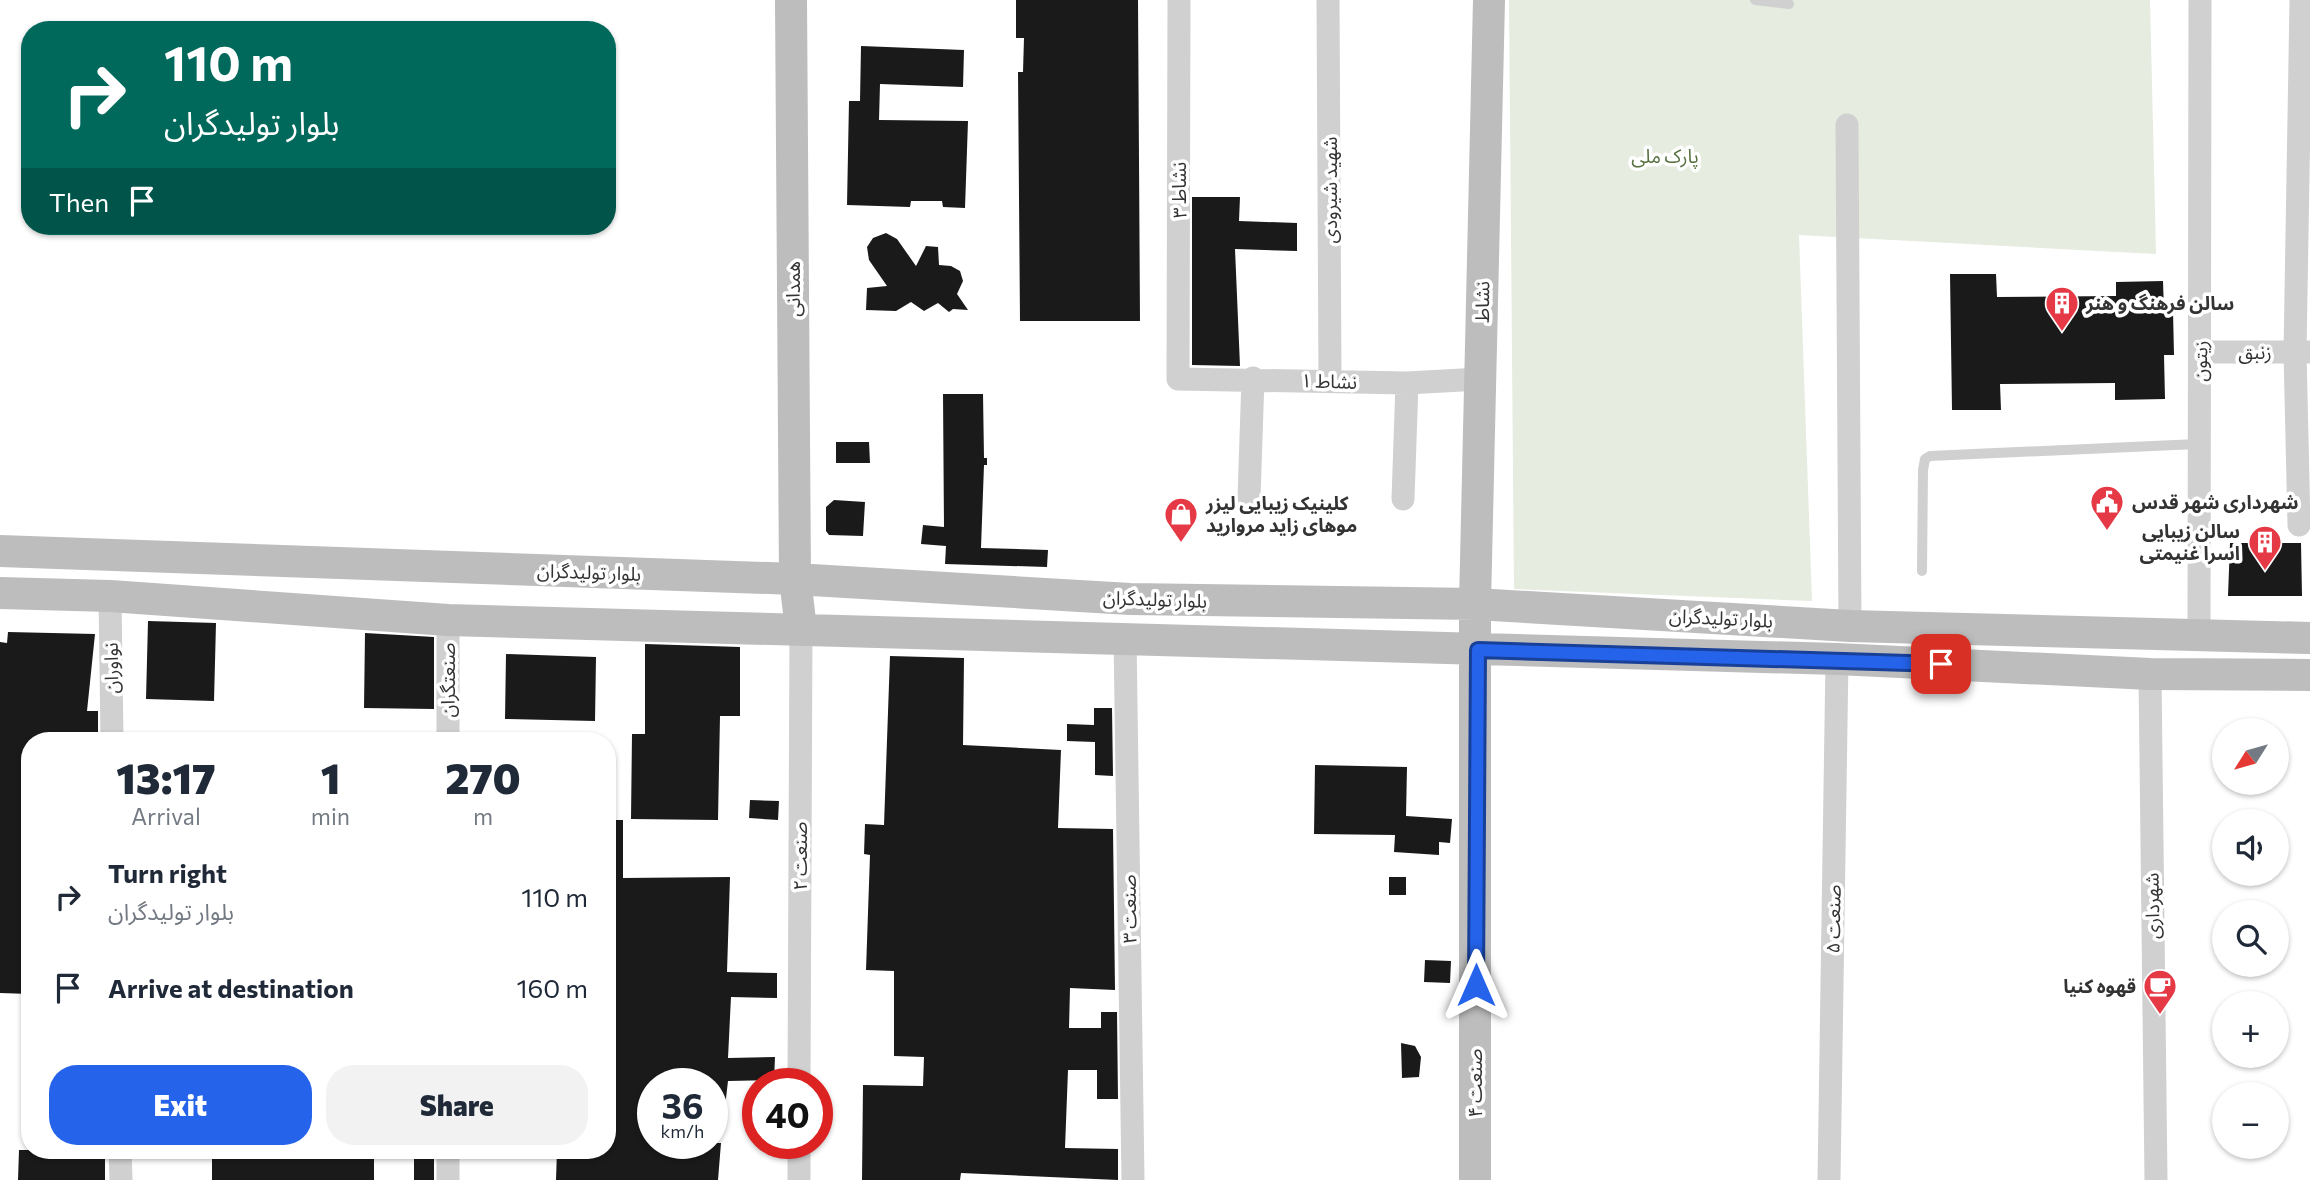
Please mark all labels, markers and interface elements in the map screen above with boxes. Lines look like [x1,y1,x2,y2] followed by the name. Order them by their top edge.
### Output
[164,31,293,91] text: 110 m
[49,49,140,140] icon: right
[164,102,339,142] text: بلوار تولیدگران
[1318,137,1342,243] street label: شهید شیرودی
[1631,144,1699,169] park label: پارک ملی
[1167,162,1190,218] street label: نشاط ۳
[123,182,161,220] icon: arrive
[49,186,109,217] text: Then
[781,261,805,317] street label: همدانی
[1470,281,1493,323] street label: نشاط
[2043,284,2081,333] building icon: سالن فرهنگ و هنر
[2085,291,2234,315] place label: سالن فرهنگ و هنر
[2188,340,2212,382] street label: زیتون
[2238,340,2272,364] street label: زنبق
[1300,368,1358,393] street label: نشاط ۱
[2088,483,2126,532] public building icon: شهرداری شهر قدس
[2132,490,2298,514] place label: شهرداری شهر قدس
[1205,491,1357,537] place label: کلینیک زیبایی لیزر موهای زاید مروارید
[1162,495,1200,544] shop icon: کلینیک زیبایی لیزر موهای زاید مروارید
[2139,519,2240,565] place label: سالن زیبایی اسرا غنیمتی
[2246,523,2284,572] building icon: سالن زیبایی اسرا غنیمتی
[537,558,641,586] street label: بلوار تولیدگران
[1103,585,1207,613] street label: بلوار تولیدگران
[1668,603,1774,633] street label: بلوار تولیدگران
[1911,634,1971,694] pin
[99,642,123,694] street label: نواوران
[436,643,460,717] street label: صنعتگران
[1922,645,1960,683] icon: arrive
[2212,718,2289,794] north arrow
[2212,718,2289,1159] map controls
[116,751,216,803] text: 13:17
[321,751,340,803] text: 1
[445,751,521,803] text: 270
[131,802,201,830] text: Arrival
[311,802,350,830] text: min
[473,802,493,830] text: m
[2212,809,2289,886] button: sound
[788,822,811,890] street label: صنعت ۲
[108,857,227,888] text: Turn right
[2139,873,2165,939] street label: شهرداری
[1116,874,1141,944] street label: صنعت ۳
[49,878,87,916] icon: right
[521,881,588,912] text: 110 m
[1820,884,1845,954] street label: صنعت ۵
[108,897,234,925] text: بلوار تولیدگران
[2212,900,2289,977] button: search
[1439,948,1513,1022] position arrow
[2141,967,2179,1016] cafe icon: قهوه کنیا
[49,969,87,1007] icon: arrive
[108,972,354,1003] text: Arrive at destination
[516,972,588,1003] text: 160 m
[2063,974,2136,997] place label: قهوه کنیا
[2212,991,2289,1068] button: +
[1463,1049,1486,1117] street label: صنعت ۴
[49,1065,312,1145] button: Exit
[326,1065,588,1145] button: Share
[742,1068,833,1159] speed limit sign: 40
[2212,1082,2289,1159] button: −
[662,1083,703,1126] text: 36
[661,1120,704,1142] text: km/h

